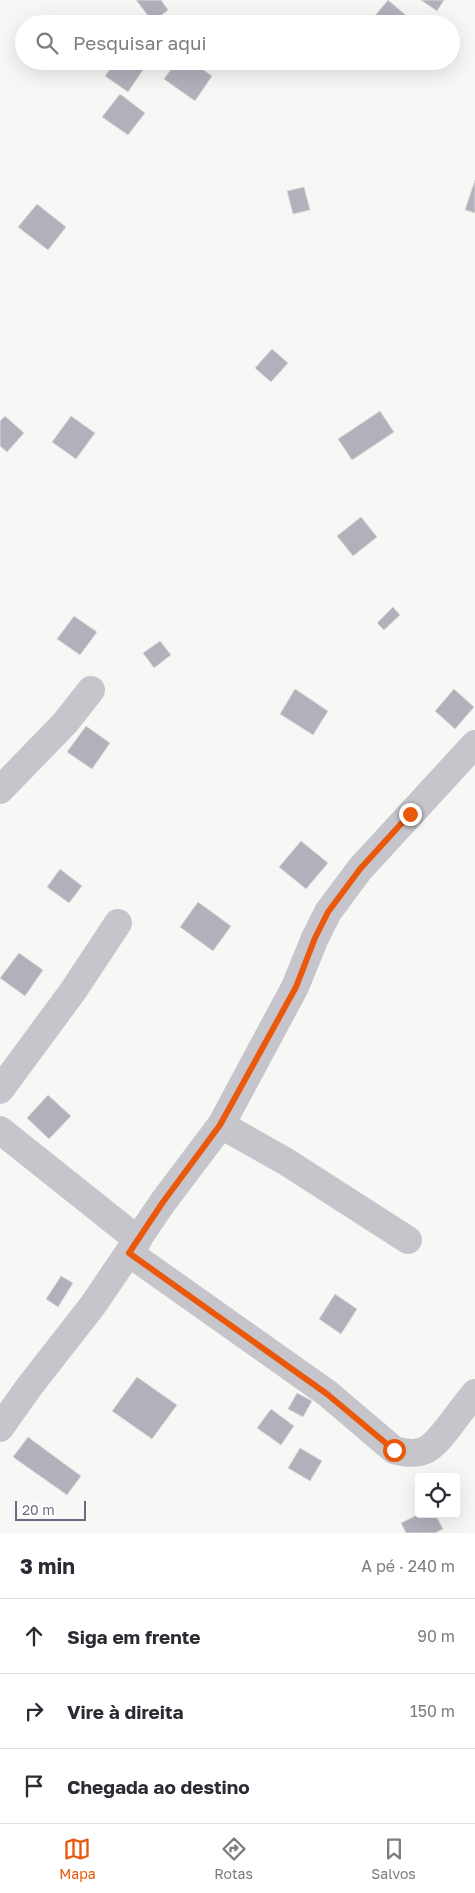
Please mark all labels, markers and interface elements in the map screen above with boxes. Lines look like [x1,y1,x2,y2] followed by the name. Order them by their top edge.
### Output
[15,15,460,70] search box
[33,29,61,57] icon: search
[73,31,207,54] text: Pesquisar aqui
[399,803,422,826] route end
[383,1439,406,1462] route start
[415,1473,460,1518] map controls
[415,1473,460,1518] button: locate
[15,1498,86,1521] scale bar
[22,1501,55,1518] text: 20 m
[20,1553,75,1579] text: 3 min
[361,1556,455,1576] text: A pé · 240 m
[20,1622,48,1650] icon: ahead
[67,1625,201,1648] text: Siga em frente
[417,1626,455,1646] text: 90 m
[20,1697,48,1725] icon: right
[67,1700,184,1723] text: Vire à direita
[410,1701,455,1721] text: 150 m
[20,1772,48,1800] icon: arrive
[67,1775,250,1798] text: Chegada ao destino
[59,1835,96,1882] tab: Mapa
[214,1835,253,1882] tab: Rotas
[371,1835,416,1882] tab: Salvos

